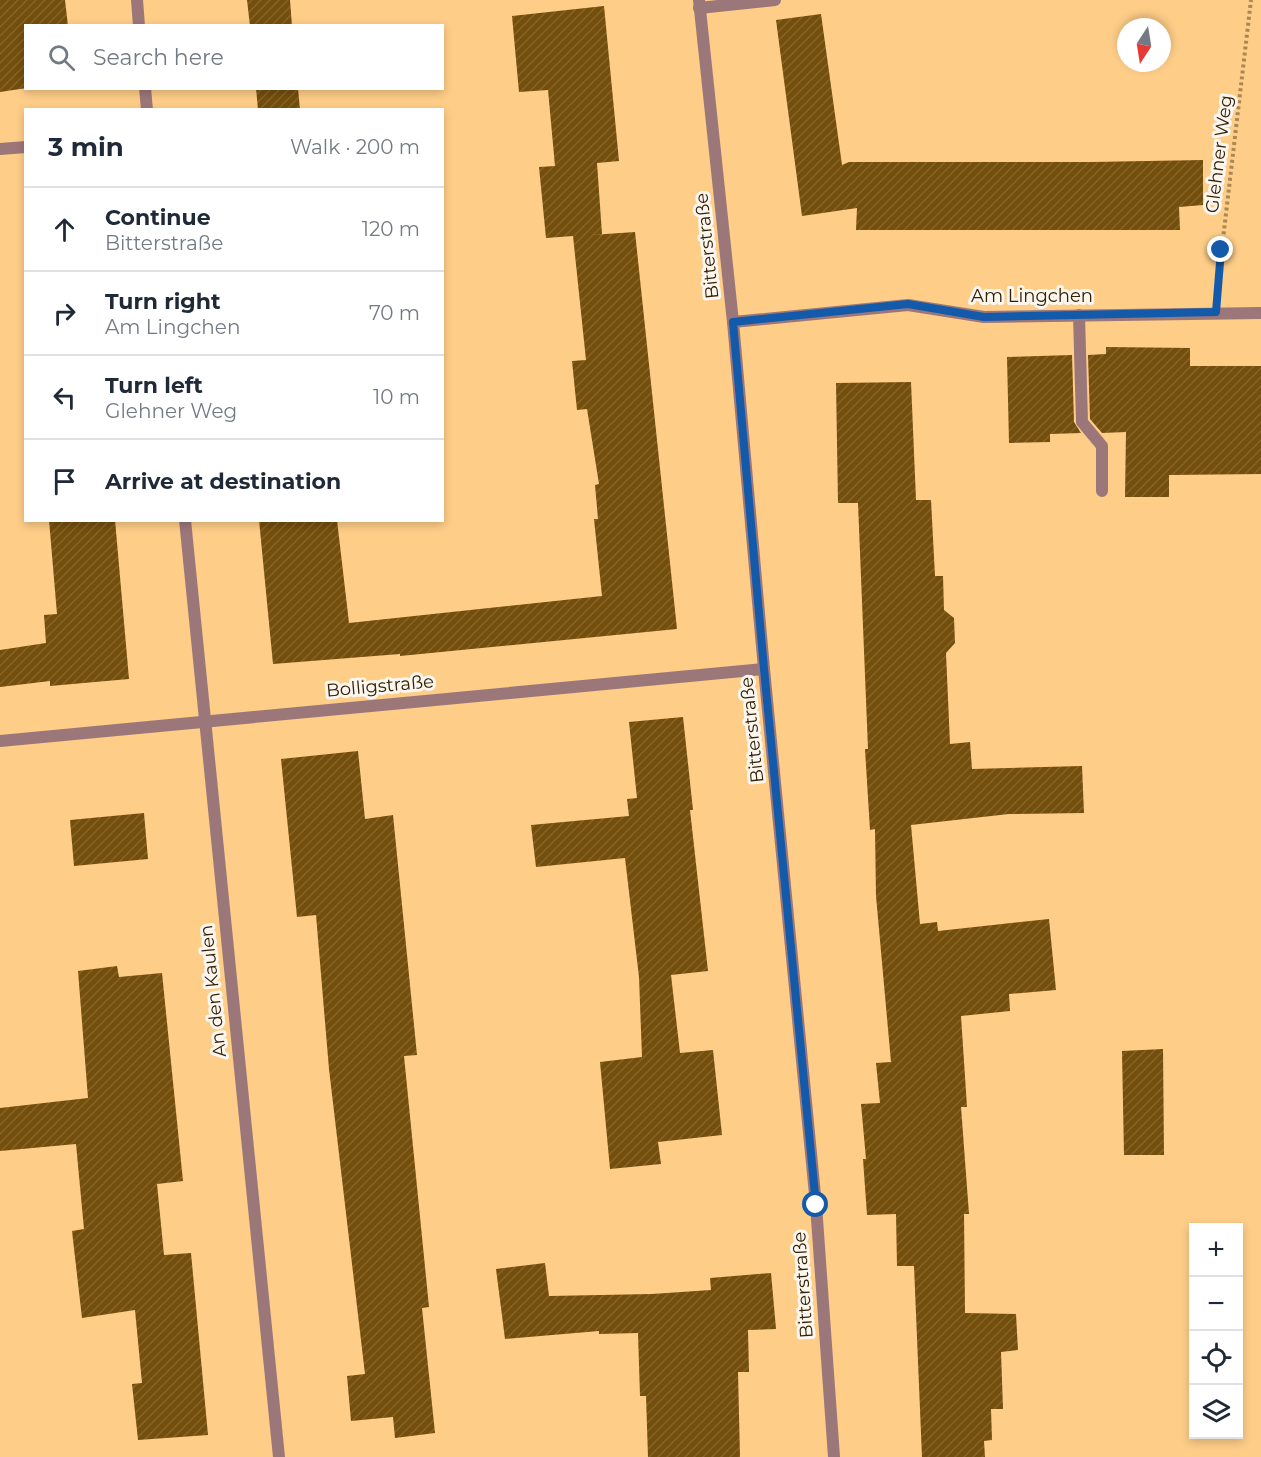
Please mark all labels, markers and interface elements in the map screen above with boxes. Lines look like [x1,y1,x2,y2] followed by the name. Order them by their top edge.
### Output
[1117,18,1171,72] north arrow
[24,24,444,90] search box
[45,41,78,74] icon: search
[93,44,224,71] text: Search here
[1201,94,1237,214] street label: Glehner Weg
[48,131,124,163] text: 3 min
[290,135,420,159] text: Walk · 200 m
[690,192,724,300] street label: Bitterstraße
[105,204,211,231] text: Continue
[48,213,81,246] icon: ahead
[362,217,420,241] text: 120 m
[105,231,223,255] text: Bitterstraße
[1207,236,1233,262] route end
[971,285,1093,307] street label: Am Lingchen
[105,288,220,315] text: Turn right
[48,297,81,330] icon: right
[369,301,420,325] text: 70 m
[105,315,240,339] text: Am Lingchen
[105,372,203,399] text: Turn left
[48,381,81,414] icon: left
[373,385,420,409] text: 10 m
[105,399,237,423] text: Glehner Weg
[48,465,81,498] icon: arrive
[105,468,341,495] text: Arrive at destination
[325,670,435,702] street label: Bolligstraße
[735,676,769,784] street label: Bitterstraße
[195,924,231,1058] street label: An den Kaulen
[802,1191,828,1217] route start
[1189,1223,1243,1439] map controls
[1189,1223,1243,1277] button: +
[788,1231,818,1339] street label: Bitterstraße
[1189,1277,1243,1331] button: −
[1189,1331,1243,1385] button: locate
[1189,1385,1243,1439] button: layers

